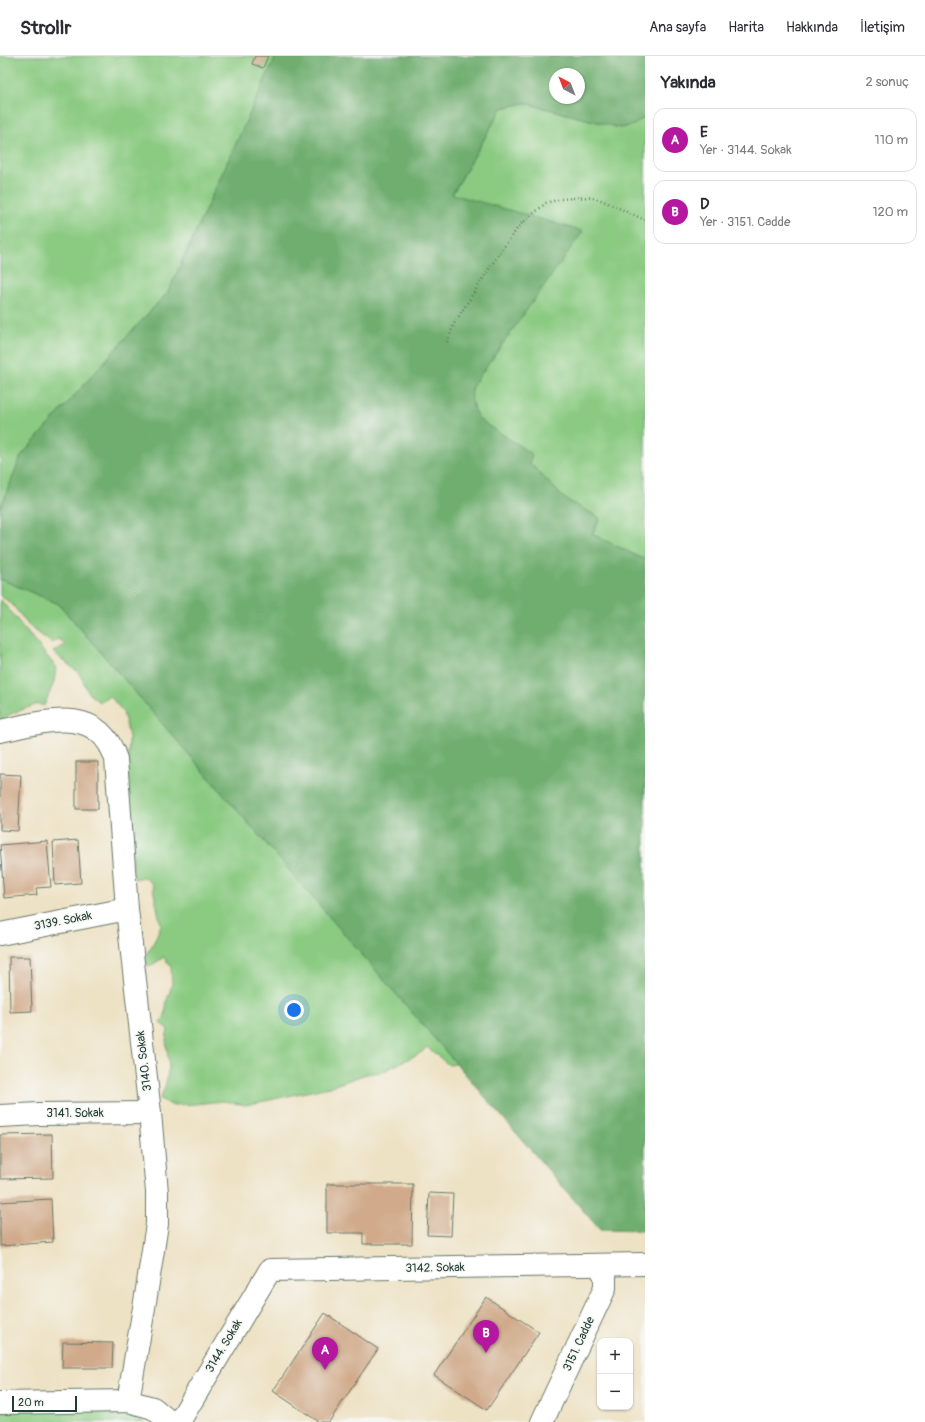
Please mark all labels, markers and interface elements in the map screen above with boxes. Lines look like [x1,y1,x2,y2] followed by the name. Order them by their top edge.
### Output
[20,16,71,40] text: Strollr
[649,19,706,36] text: Ana sayfa
[728,19,764,36] text: Harita
[786,19,838,36] text: Hakkında
[860,19,905,36] text: İletişim
[549,68,585,104] north arrow
[661,72,716,93] text: Yakında
[866,74,909,90] text: 2 sonuç
[700,123,708,142] text: E
[671,132,679,148] text: A
[875,132,908,148] text: 110 m
[700,142,792,158] text: Yer · 3144. Sokak
[700,195,709,214] text: D
[671,204,679,220] text: B
[872,204,908,220] text: 120 m
[700,214,791,230] text: Yer · 3151. Cadde
[33,908,93,934] street label: 3139. Sokak
[284,1000,304,1020] your location
[133,1030,155,1092] street label: 3140. Sokak
[46,1106,104,1121] street label: 3141. Sokak
[405,1260,465,1276] street label: 3142. Sokak
[560,1314,598,1374] street label: 3151. Cadde
[202,1317,246,1375] street label: 3144. Sokak
[473,1320,499,1353] pin: B
[312,1337,338,1370] pin: A
[597,1338,633,1410] map controls
[597,1338,633,1374] button: +
[597,1374,633,1410] button: −
[12,1394,77,1413] scale bar
[18,1396,44,1409] text: 20 m

